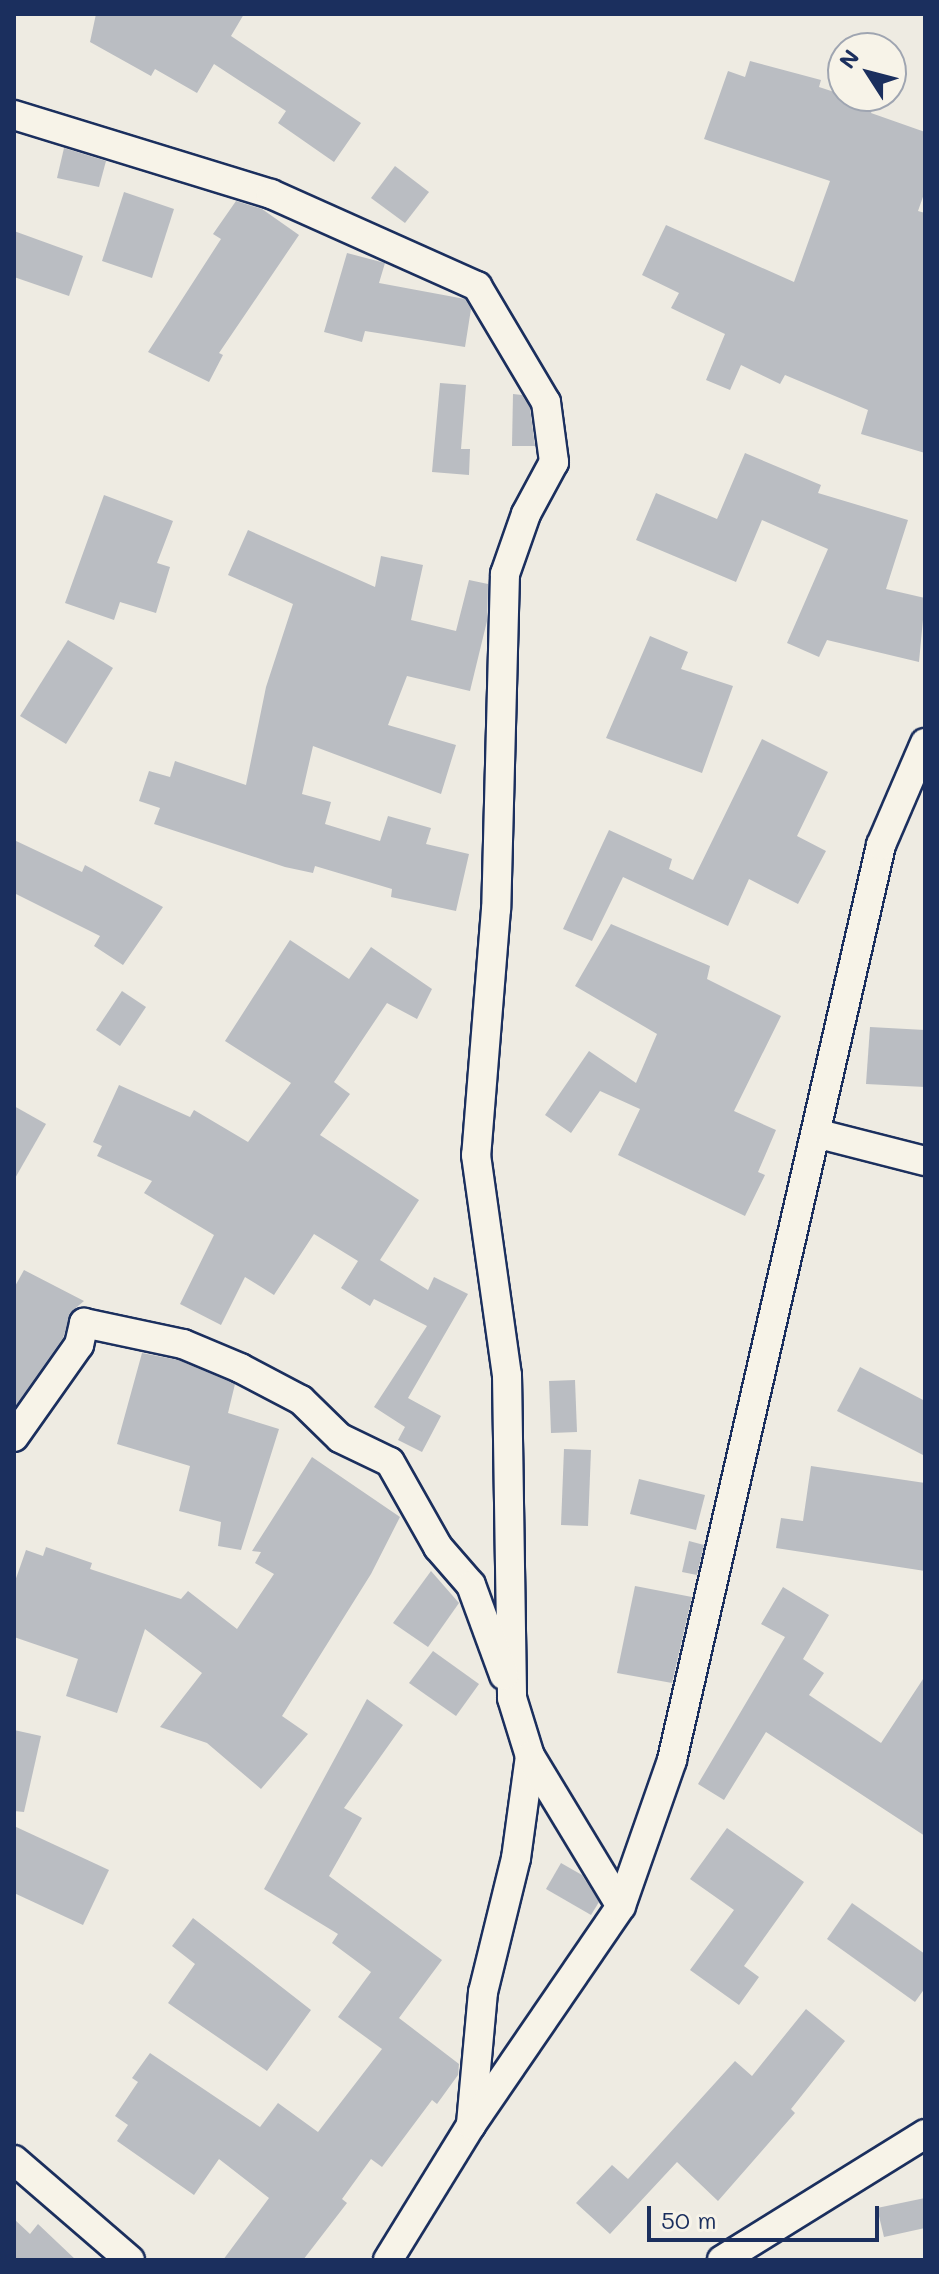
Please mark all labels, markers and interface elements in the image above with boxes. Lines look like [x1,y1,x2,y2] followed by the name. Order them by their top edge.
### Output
[827,32,907,112] north arrow
[832,44,865,74] text: N
[651,2190,883,2240] scale bar
[661,2204,717,2235] text: 50 m

